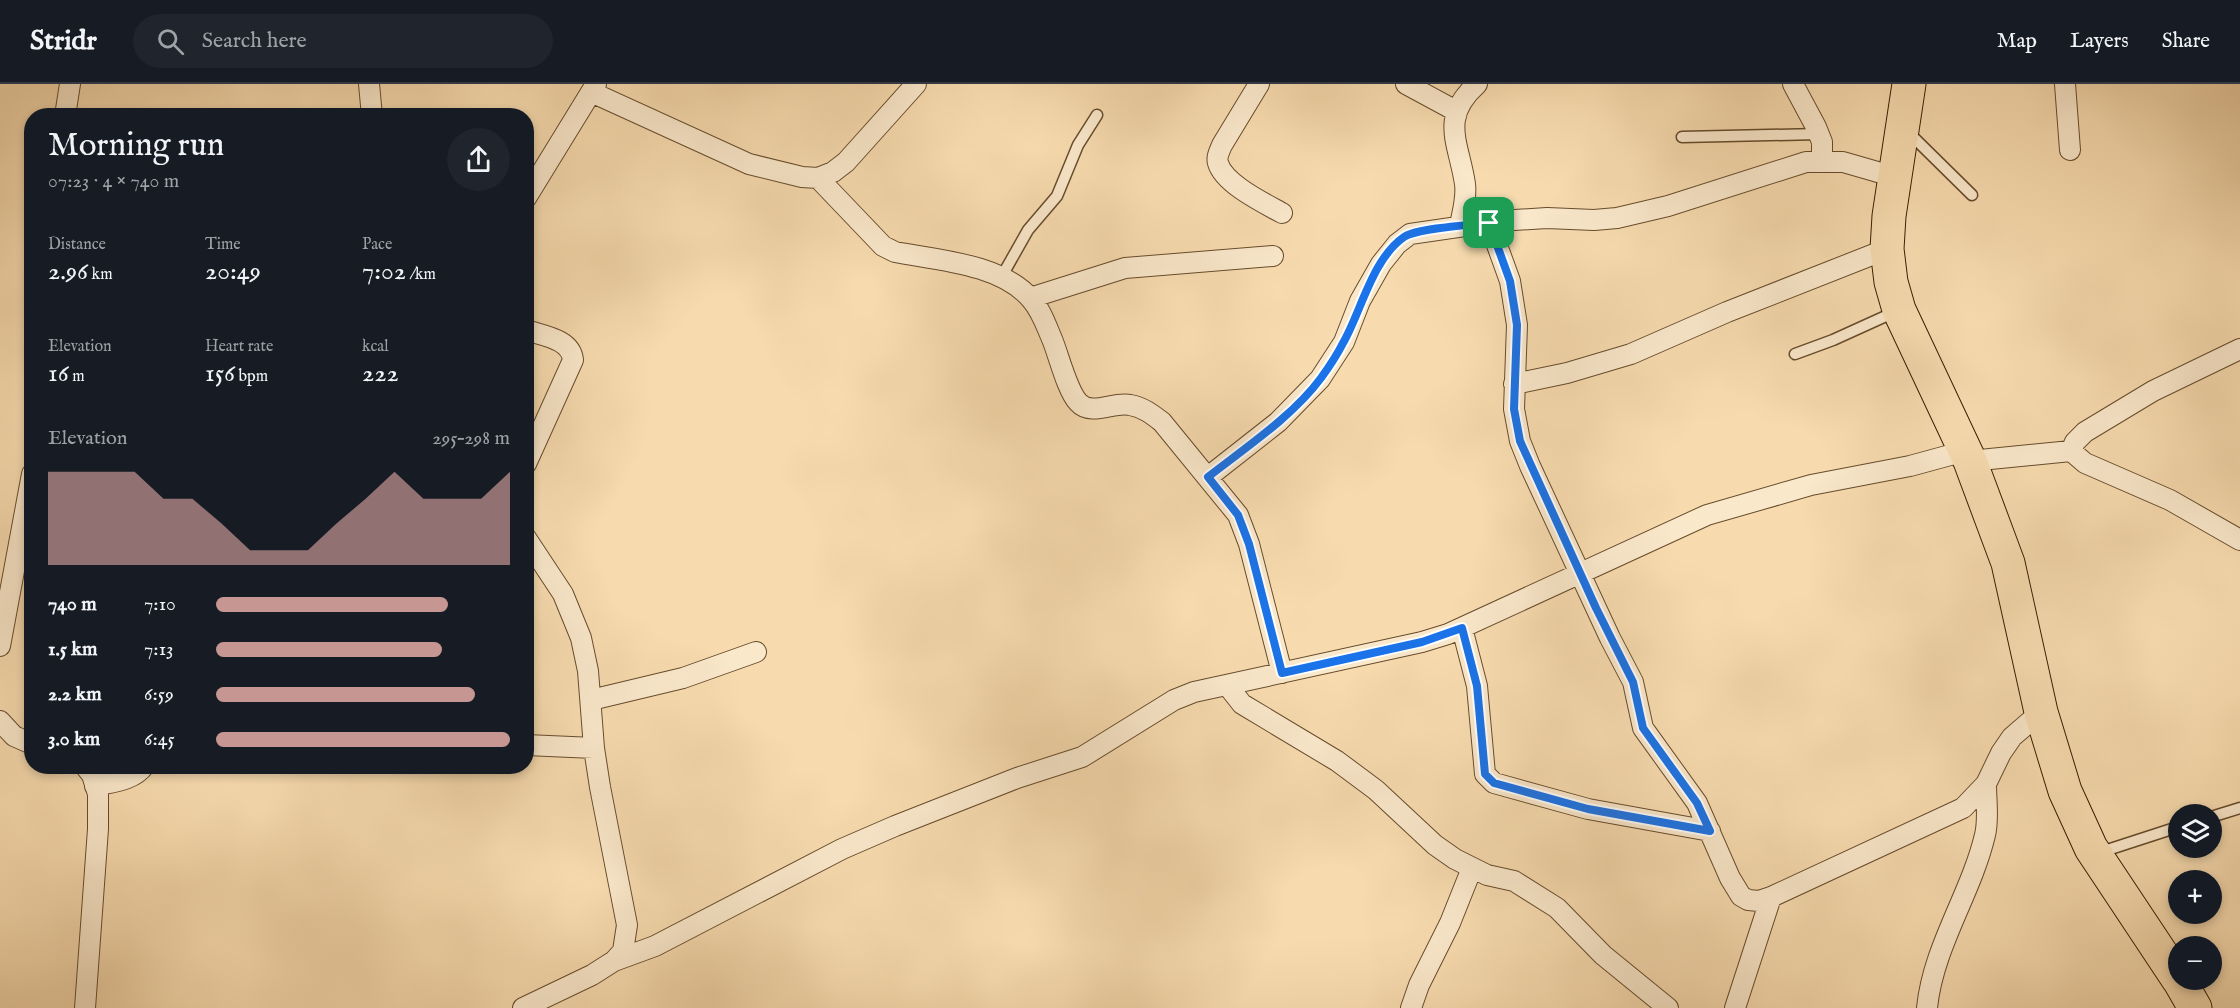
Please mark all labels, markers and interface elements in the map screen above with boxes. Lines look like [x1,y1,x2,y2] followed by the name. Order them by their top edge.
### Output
[133,14,553,68] search box
[30,24,97,59] text: Stridr
[154,25,187,58] icon: search
[202,27,307,55] text: Search here
[1997,28,2037,55] text: Map
[2070,28,2129,55] text: Layers
[2162,28,2210,55] text: Share
[48,125,224,167] text: Morning run
[447,128,510,191] button: share
[48,169,179,194] text: 07:23 · 4 × 740 m
[1463,197,1514,248] pin
[1472,206,1505,239] icon: arrive
[48,235,106,255] text: Distance
[205,235,241,255] text: Time
[362,235,392,255] text: Pace
[48,255,88,288] text: 2.96
[205,255,261,288] text: 20:49
[362,255,406,288] text: 7:02
[88,265,113,285] text: km
[406,265,436,285] text: /km
[48,337,111,357] text: Elevation
[205,337,273,357] text: Heart rate
[362,337,389,357] text: kcal
[48,357,69,390] text: 16
[205,357,235,390] text: 156
[362,357,399,390] text: 222
[69,367,85,387] text: m
[235,367,268,387] text: bpm
[48,426,127,451] text: Elevation
[432,426,510,451] text: 295–298 m
[48,592,97,617] text: 740 m
[144,592,176,617] text: 7:10
[48,637,98,662] text: 1.5 km
[144,637,174,662] text: 7:13
[48,682,102,707] text: 2.2 km
[144,682,174,707] text: 6:59
[48,727,100,752] text: 3.0 km
[144,727,175,752] text: 6:45
[2168,804,2222,990] map controls
[2168,804,2222,858] button: layers
[2168,870,2222,924] button: +
[2168,936,2222,990] button: −

